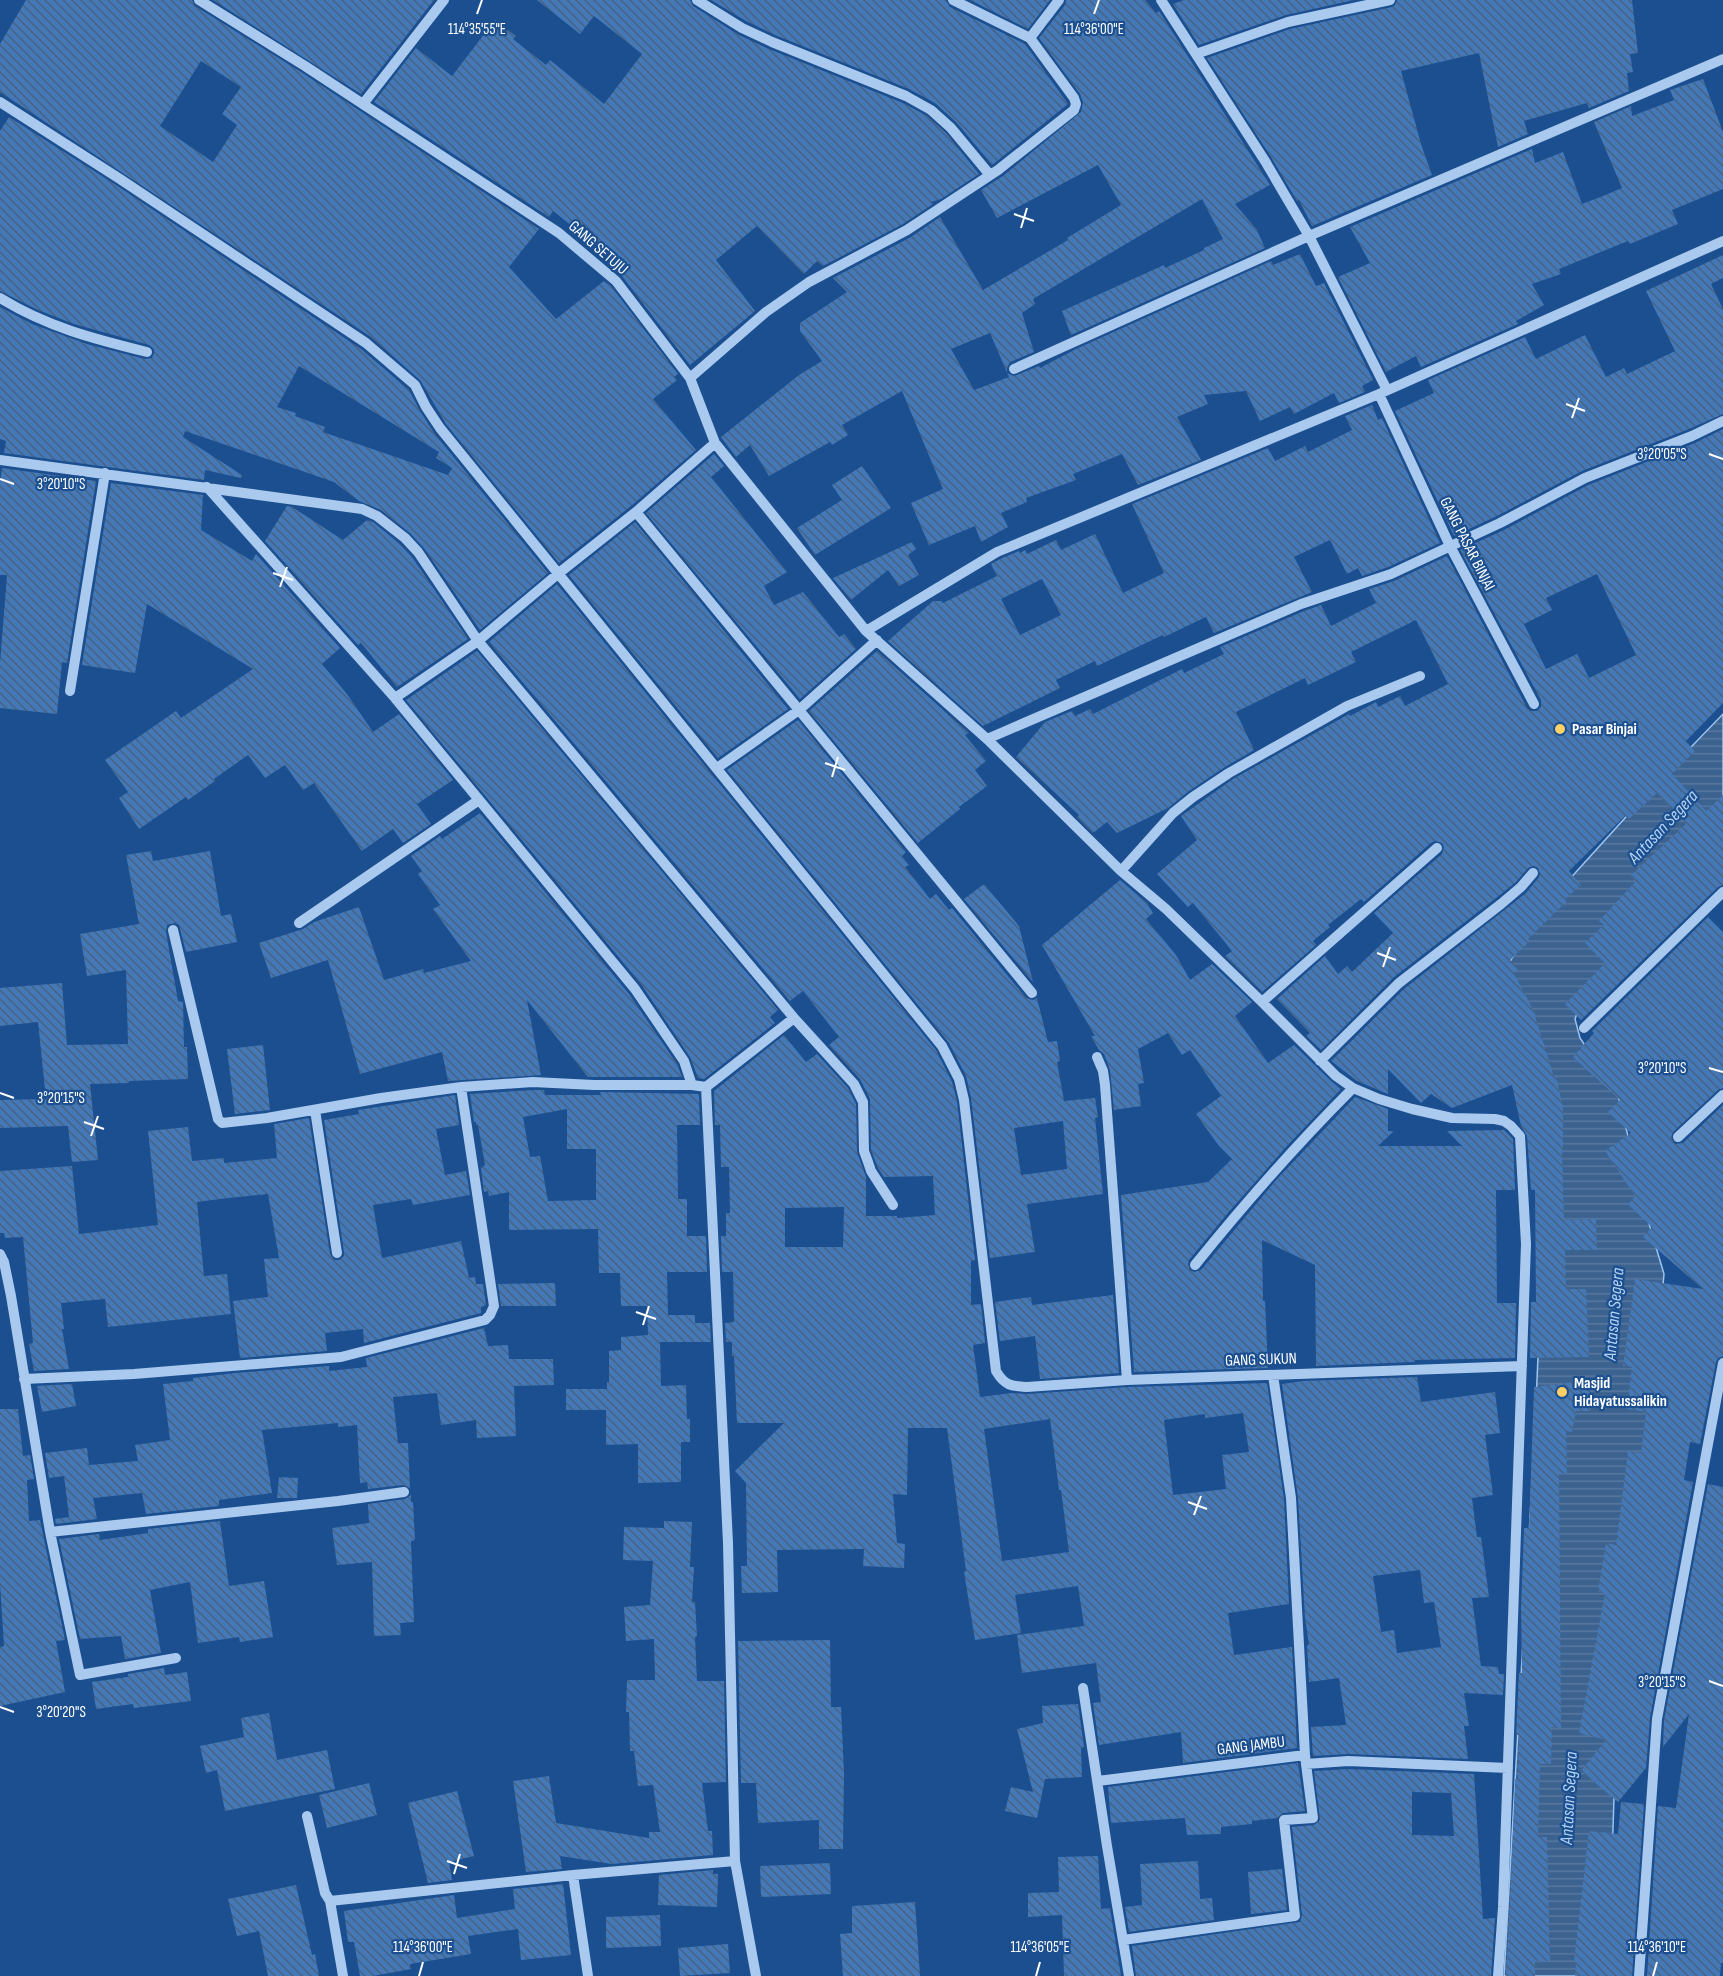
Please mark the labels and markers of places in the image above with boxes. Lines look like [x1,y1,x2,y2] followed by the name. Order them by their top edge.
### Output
[1572,720,1637,739] place label: Pasar Binjai
[1553,722,1567,736] marker: Pasar Binjai
[1574,1374,1667,1411] place label: Masjid Hidayatussalikin
[1555,1385,1569,1399] marker: Masjid Hidayatussalikin

